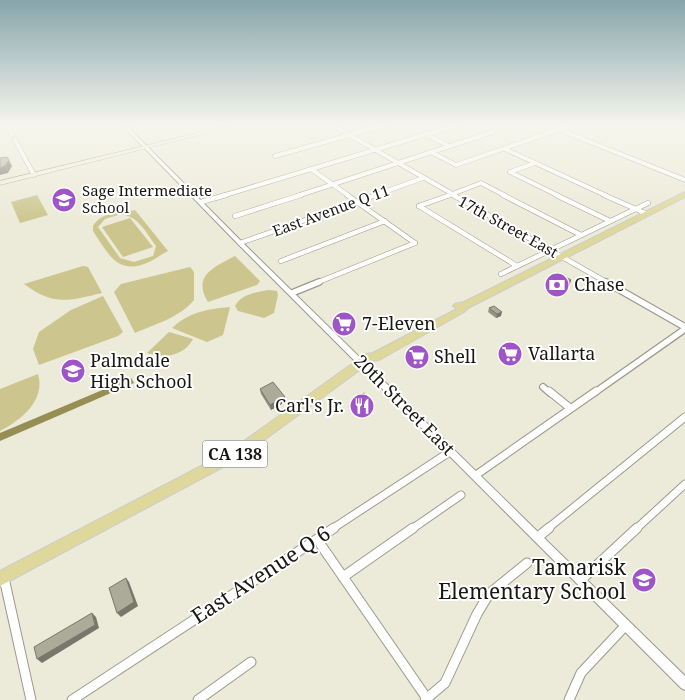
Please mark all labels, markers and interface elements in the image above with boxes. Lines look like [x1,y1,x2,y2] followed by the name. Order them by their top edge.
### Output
[82,180,212,217] place label: Sage Intermediate School
[269,180,392,240] street label: East Avenue Q 11
[51,187,77,213] school or university icon: Sage Intermediate School
[455,190,562,262] street label: 17th Street East
[544,272,570,298] bank icon: Chase
[574,272,624,296] place label: Chase
[331,311,357,337] supermarket icon: 7-Eleven
[362,311,436,335] place label: 7-Eleven
[497,341,523,367] supermarket icon: Vallarta
[528,341,595,365] place label: Vallarta
[404,344,430,370] supermarket icon: Shell
[434,344,476,368] place label: Shell
[90,348,193,393] place label: Palmdale High School
[349,349,460,460] street label: 20th Street East
[60,358,86,384] school or university icon: Palmdale High School
[275,393,344,417] place label: Carl's Jr.
[349,393,375,419] restaurant icon: Carl's Jr.
[202,440,268,468] road number: CA 138
[186,519,335,630] street label: East Avenue Q 6
[438,553,627,605] place label: Tamarisk Elementary School
[631,567,657,593] school or university icon: Tamarisk Elementary School

